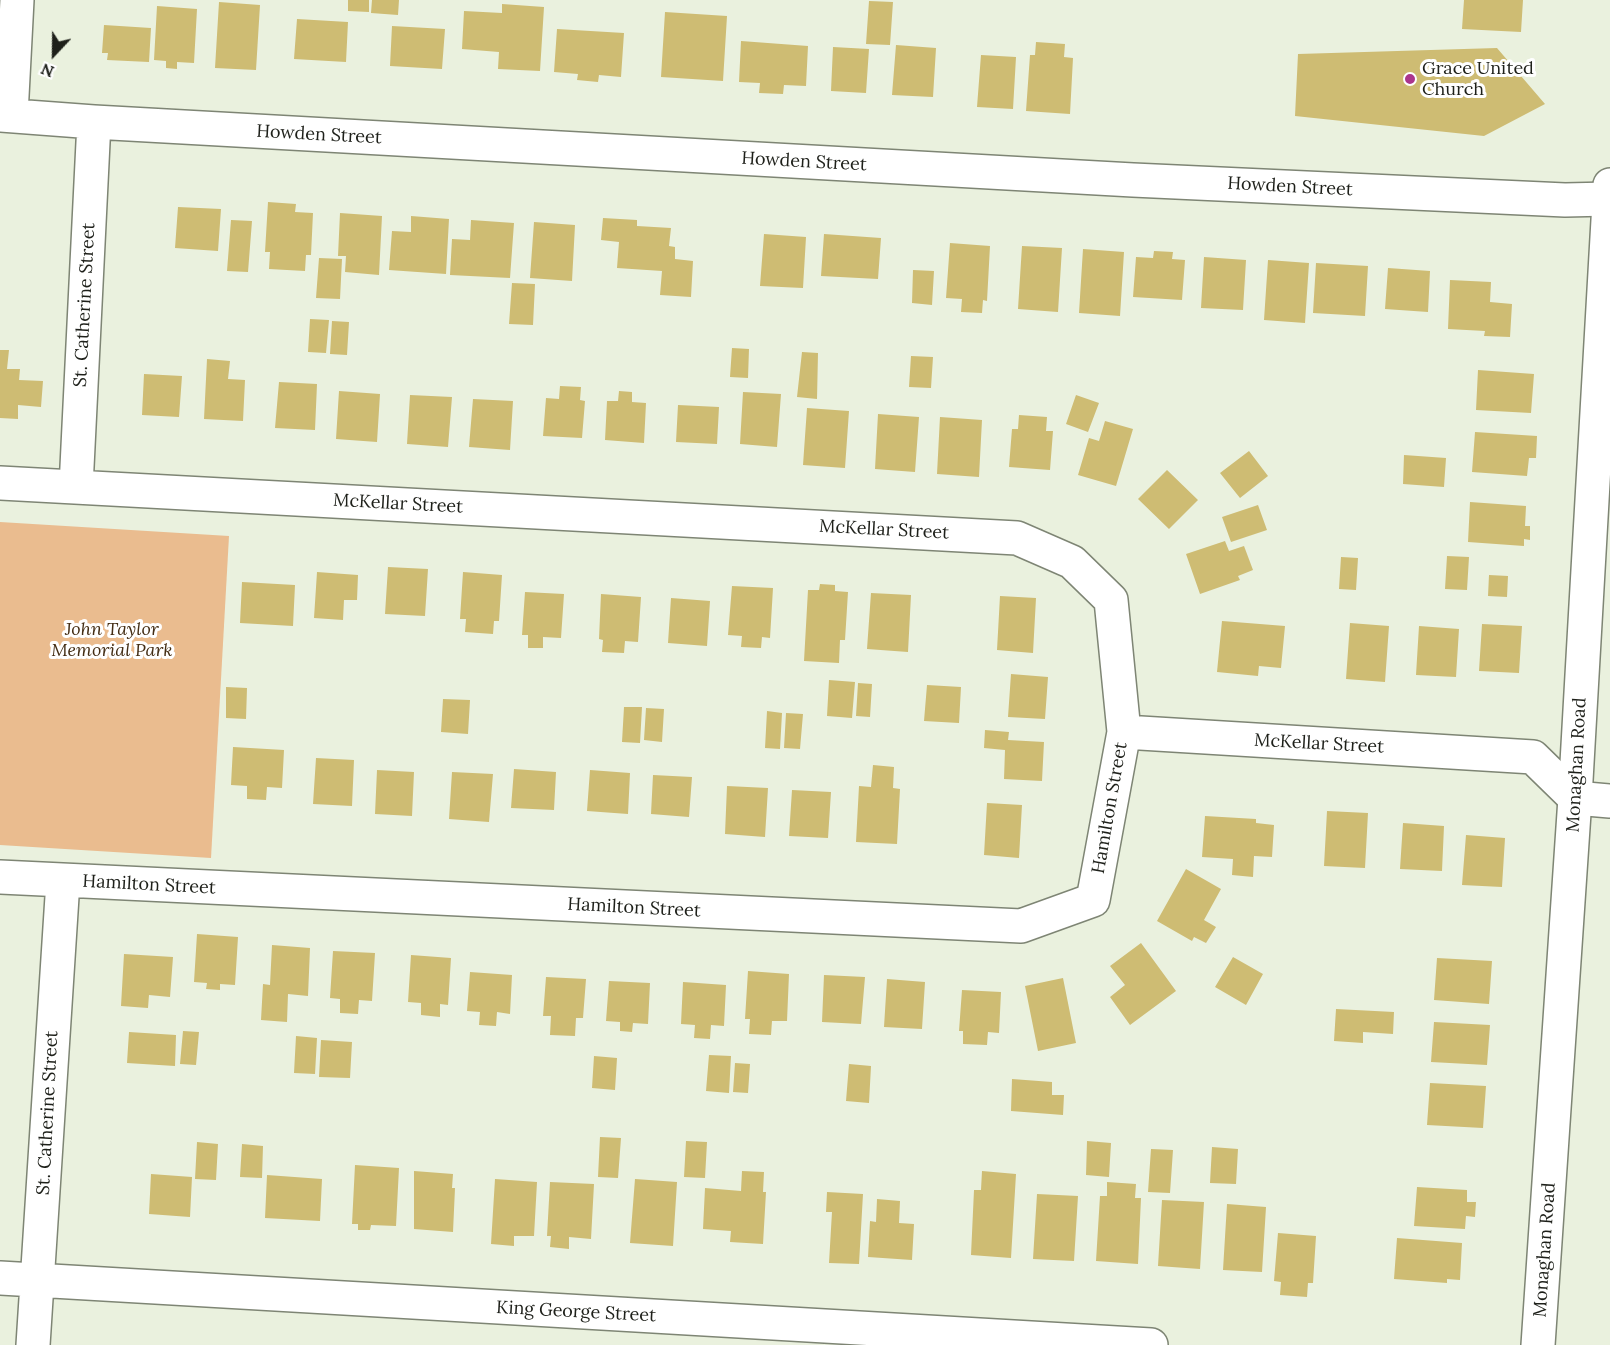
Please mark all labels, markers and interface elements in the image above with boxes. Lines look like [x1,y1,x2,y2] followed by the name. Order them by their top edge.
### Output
[24,24,84,84] north arrow
[1422,58,1534,100] place label: Grace United Church
[38,59,57,82] text: N
[1403,72,1417,86] marker: Grace United Church
[256,121,382,149] street label: Howden Street
[741,148,867,176] street label: Howden Street
[1227,173,1353,201] street label: Howden Street
[70,222,100,388] street label: St. Catherine Street
[332,490,464,518] street label: McKellar Street
[818,516,950,544] street label: McKellar Street
[51,619,173,662] park label: John Taylor Memorial Park
[1563,697,1591,833] street label: Monaghan Road
[1253,730,1385,758] street label: McKellar Street
[1088,740,1132,876] street label: Hamilton Street
[82,871,216,899] street label: Hamilton Street
[567,894,701,922] street label: Hamilton Street
[33,1030,63,1196] street label: St. Catherine Street
[1530,1182,1560,1318] street label: Monaghan Road
[496,1297,656,1327] street label: King George Street

